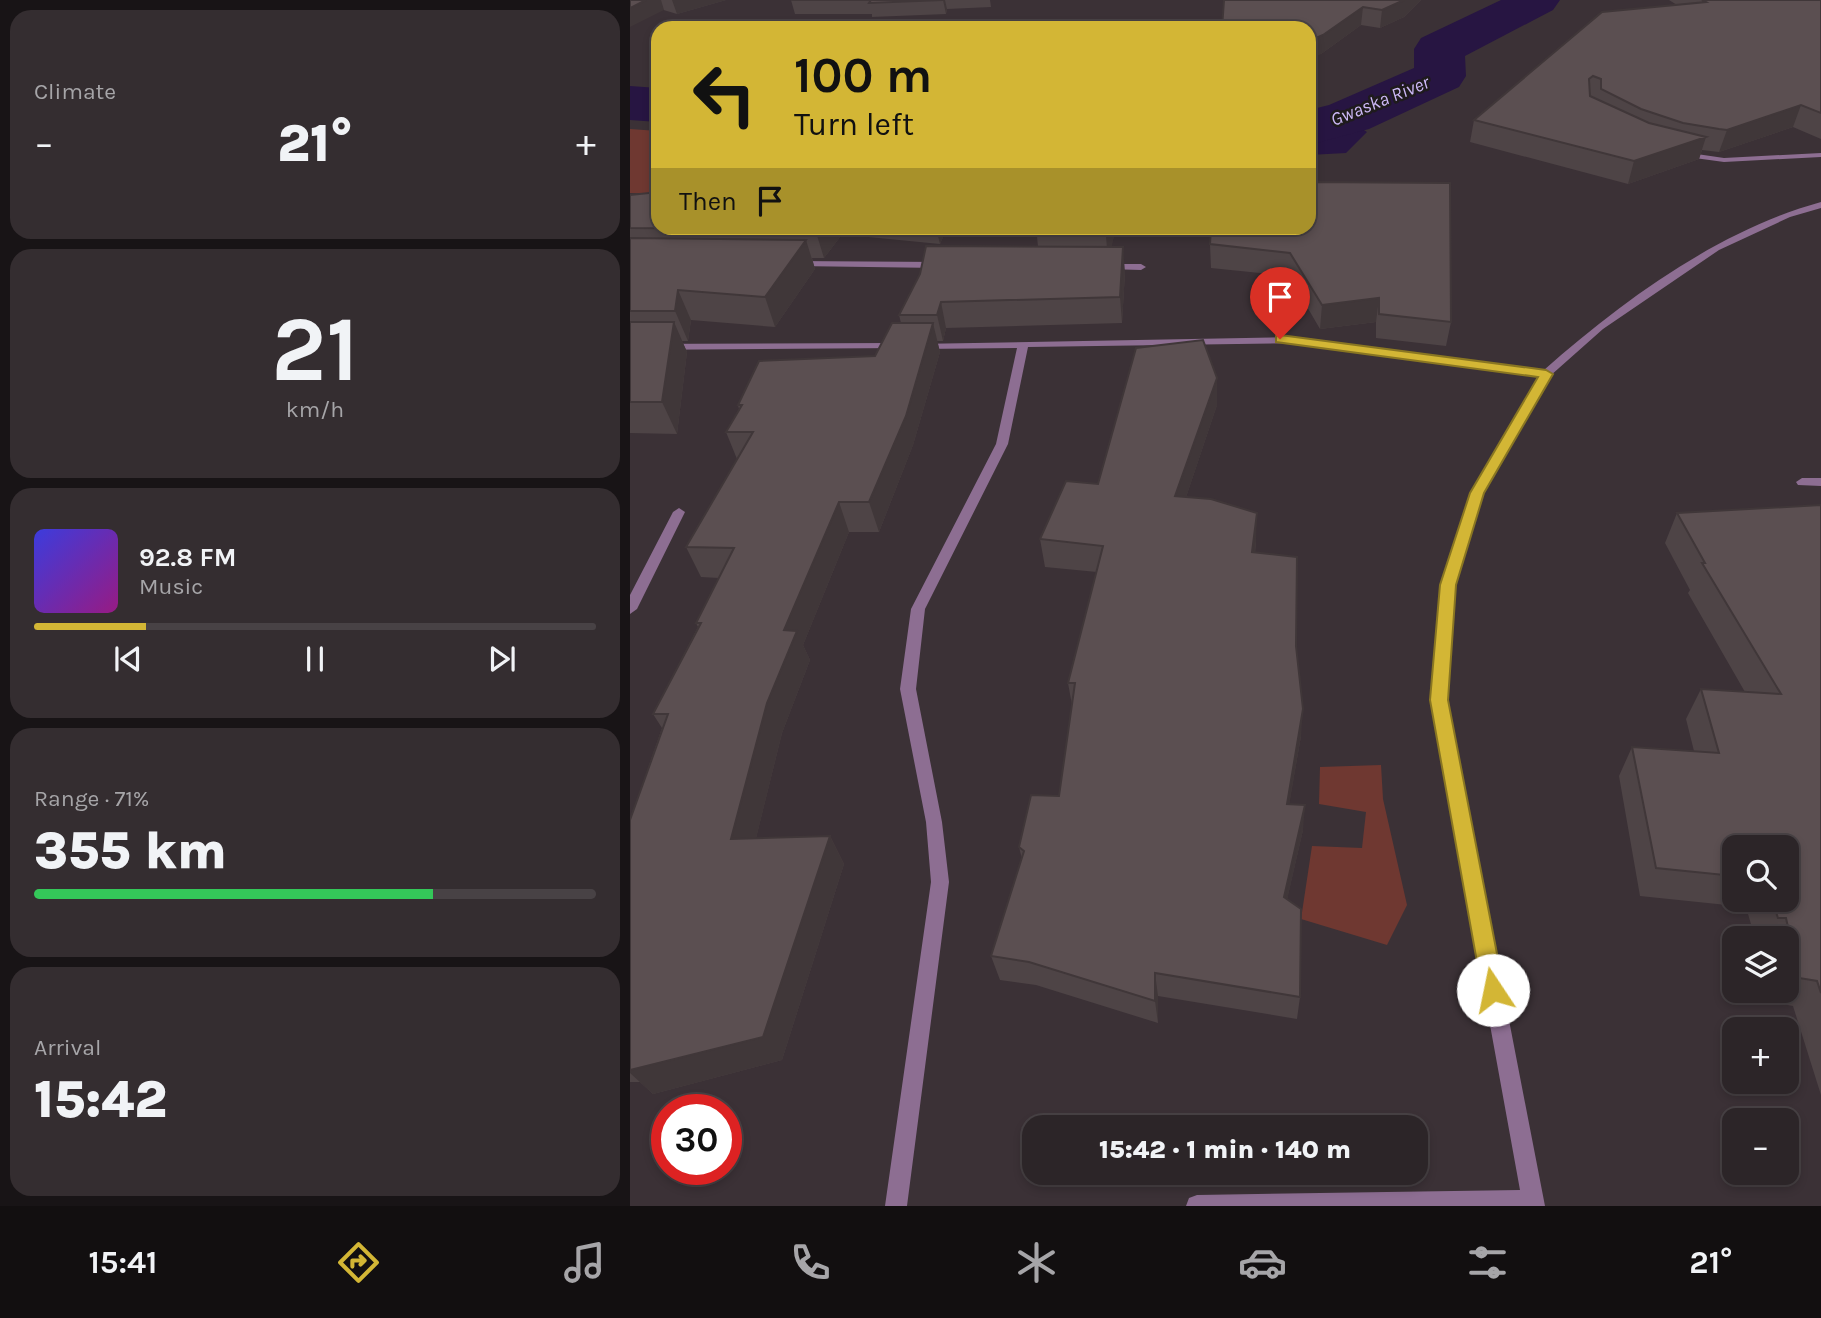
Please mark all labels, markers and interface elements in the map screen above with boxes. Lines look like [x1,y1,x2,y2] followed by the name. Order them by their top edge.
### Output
[794,47,932,104] text: 100 m
[679,49,770,140] icon: left
[1327,71,1434,131] water label: Gwaska River
[34,78,116,105] text: Climate
[794,106,914,143] text: Turn left
[277,113,353,174] text: 21°
[34,121,54,166] text: −
[576,121,596,166] text: +
[751,182,789,220] icon: arrive
[679,186,737,217] text: Then
[1250,267,1310,339] pin
[1261,278,1299,316] icon: arrive
[271,297,359,403] text: 21
[286,396,344,423] text: km/h
[139,542,237,573] text: 92.8 FM
[139,573,203,600] text: Music
[109,640,147,678] icon: previous
[296,640,334,678] icon: pause
[483,640,521,678] icon: next
[34,785,150,812] text: Range · 71%
[34,820,227,881] text: 355 km
[1722,835,1799,1185] map controls
[1722,835,1799,912] button: search
[1722,926,1799,1003] button: layers
[1456,953,1530,1027] position arrow
[1722,1017,1799,1094] button: +
[34,1034,101,1061] text: Arrival
[34,1069,167,1130] text: 15:42
[651,1094,742,1185] speed limit sign: 30
[1722,1108,1799,1185] button: −
[1099,1134,1351,1165] text: 15:42 · 1 min · 140 m
[334,1238,383,1287] icon: directions
[560,1238,609,1287] icon: music
[786,1238,835,1287] icon: phone
[1012,1238,1061,1287] icon: climate
[1238,1238,1287,1287] icon: car
[1463,1238,1512,1287] icon: filters
[88,1244,158,1281] text: 15:41
[1689,1244,1733,1281] text: 21°

